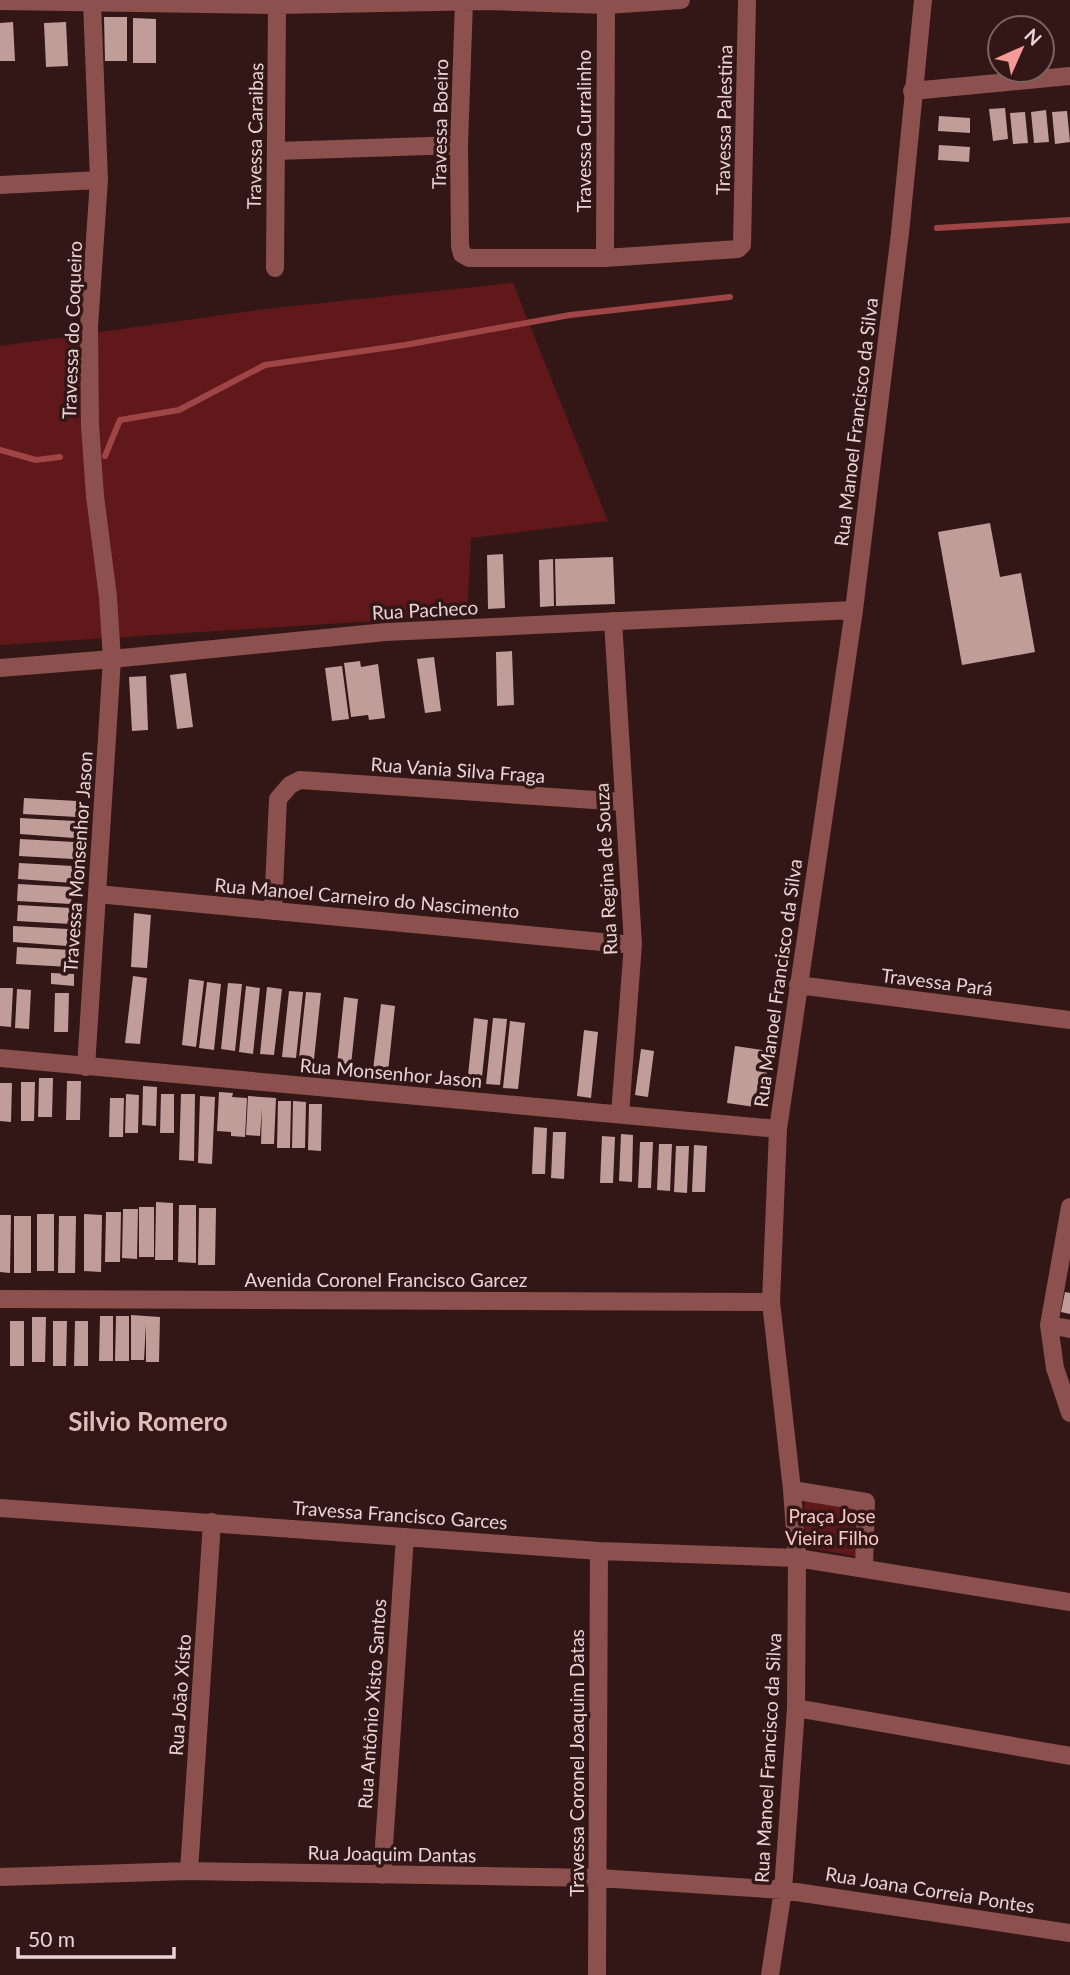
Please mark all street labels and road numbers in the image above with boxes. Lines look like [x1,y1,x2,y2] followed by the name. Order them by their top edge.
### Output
[711,45,736,195] street label: Travessa Palestina
[572,50,595,212] street label: Travessa Curralinho
[427,59,452,189] street label: Travessa Boeiro
[242,62,267,210] street label: Travessa Caraibas
[57,241,86,419] street label: Travessa do Coqueiro
[829,296,882,548] street label: Rua Manoel Francisco da Silva
[371,595,479,624] street label: Rua Pacheco
[58,750,97,973] street label: Travessa Monsenhor Jason
[370,752,546,787] street label: Rua Vania Silva Fraga
[590,782,621,956] street label: Rua Regina de Souza
[749,857,806,1108] street label: Rua Manoel Francisco da Silva
[214,873,520,922] street label: Rua Manoel Carneiro do Nascimento
[880,963,994,1000] street label: Travessa Pará
[299,1053,483,1092] street label: Rua Monsenhor Jason
[245,1268,527,1291] street label: Avenida Coronel Francisco Garcez
[292,1496,508,1533] street label: Travessa Francisco Garces
[353,1598,390,1810] street label: Rua Antônio Xisto Santos
[565,1629,588,1897] street label: Travessa Coronel Joaquim Datas
[749,1632,786,1884] street label: Rua Manoel Francisco da Silva
[164,1633,195,1757] street label: Rua João Xisto
[307,1841,477,1866] street label: Rua Joaquim Dantas
[824,1862,1036,1917] street label: Rua Joana Correia Pontes

